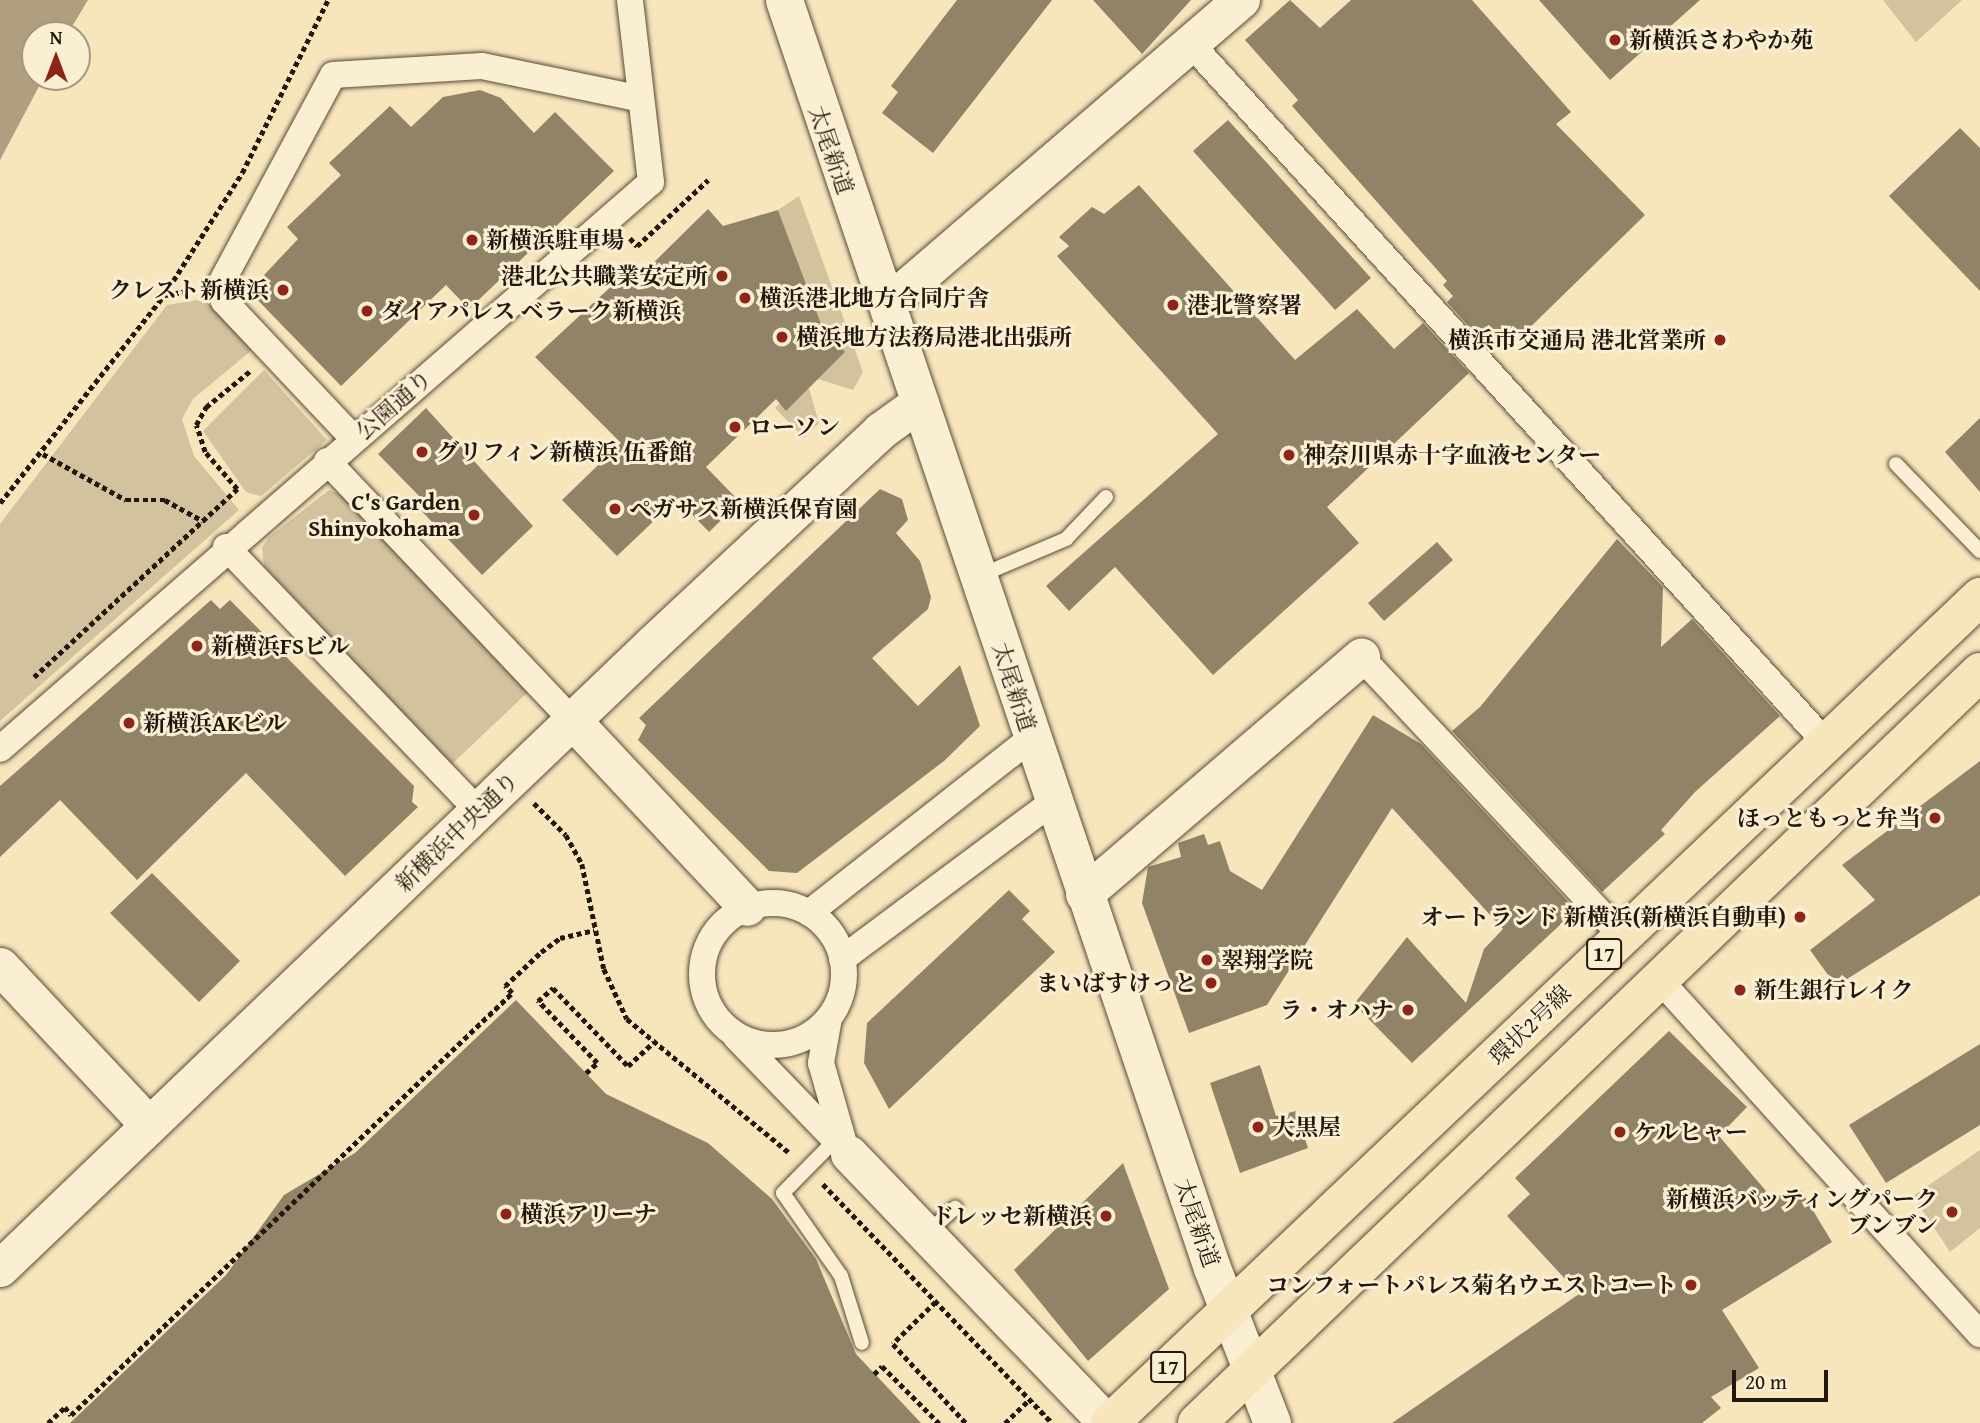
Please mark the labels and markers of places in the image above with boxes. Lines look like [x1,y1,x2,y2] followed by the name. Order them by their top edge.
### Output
[1629,26,1813,54] place label: 新横浜さわやか苑
[1607,32,1623,48] marker: 新横浜さわやか苑
[486,226,624,254] place label: 新横浜駐車場
[464,232,480,248] marker: 新横浜駐車場
[501,262,708,290] place label: 港北公共職業安定所
[714,268,730,284] marker: 港北公共職業安定所
[108,276,269,304] place label: クレスト新横浜
[275,282,291,298] marker: クレスト新横浜
[759,284,989,312] place label: 横浜港北地方合同庁舎
[737,290,753,306] marker: 横浜港北地方合同庁舎
[1187,291,1302,319] place label: 港北警察署
[381,297,685,325] place label: ダイアパレス ベラーク新横浜
[1165,297,1181,313] marker: 港北警察署
[359,303,375,319] marker: ダイアパレス ベラーク新横浜
[796,323,1072,351] place label: 横浜地方法務局港北出張所
[1448,326,1706,354] place label: 横浜市交通局 港北営業所
[774,329,790,345] marker: 横浜地方法務局港北出張所
[1712,332,1728,348] marker: 横浜市交通局 港北営業所
[749,413,841,441] place label: ローソン
[727,419,743,435] marker: ローソン
[436,438,694,466] place label: グリフィン新横浜 伍番館
[1303,441,1602,469] place label: 神奈川県赤十字血液センター
[414,444,430,460] marker: グリフィン新横浜 伍番館
[1281,447,1297,463] marker: 神奈川県赤十字血液センター
[308,488,460,542] place label: C's Garden Shinyokohama
[629,495,859,523] place label: ペガサス新横浜保育園
[607,501,623,517] marker: ペガサス新横浜保育園
[466,507,482,523] marker: C's Garden Shinyokohama
[211,632,350,660] place label: 新横浜FSビル
[189,638,205,654] marker: 新横浜FSビル
[143,709,287,737] place label: 新横浜AKビル
[121,715,137,731] marker: 新横浜AKビル
[1737,804,1921,832] place label: ほっともっと弁当
[1927,810,1943,826] marker: ほっともっと弁当
[1420,903,1786,931] place label: オートランド 新横浜(新横浜自動車)
[1792,909,1808,925] marker: オートランド 新横浜(新横浜自動車)
[1221,946,1313,974] place label: 翠翔学院
[1199,952,1215,968] marker: 翠翔学院
[1036,969,1197,997] place label: まいばすけっと
[1203,975,1219,991] marker: まいばすけっと
[1754,976,1915,1004] place label: 新生銀行レイク
[1732,982,1748,998] marker: 新生銀行レイク
[1279,996,1394,1024] place label: ラ・オハナ
[1400,1002,1416,1018] marker: ラ・オハナ
[1272,1113,1341,1141] place label: 大黒屋
[1634,1118,1749,1146] place label: ケルヒャー
[1250,1119,1266,1135] marker: 大黒屋
[1612,1124,1628,1140] marker: ケルヒャー
[1662,1185,1938,1239] place label: 新横浜バッティングパーク ブンブン
[520,1200,658,1228] place label: 横浜アリーナ
[931,1202,1092,1230] place label: ドレッセ新横浜
[1944,1204,1960,1220] marker: 新横浜バッティングパーク ブンブン
[498,1206,514,1222] marker: 横浜アリーナ
[1098,1208,1114,1224] marker: ドレッセ新横浜
[1263,1271,1677,1299] place label: コンフォートパレス菊名ウエストコート
[1683,1277,1699,1293] marker: コンフォートパレス菊名ウエストコート

